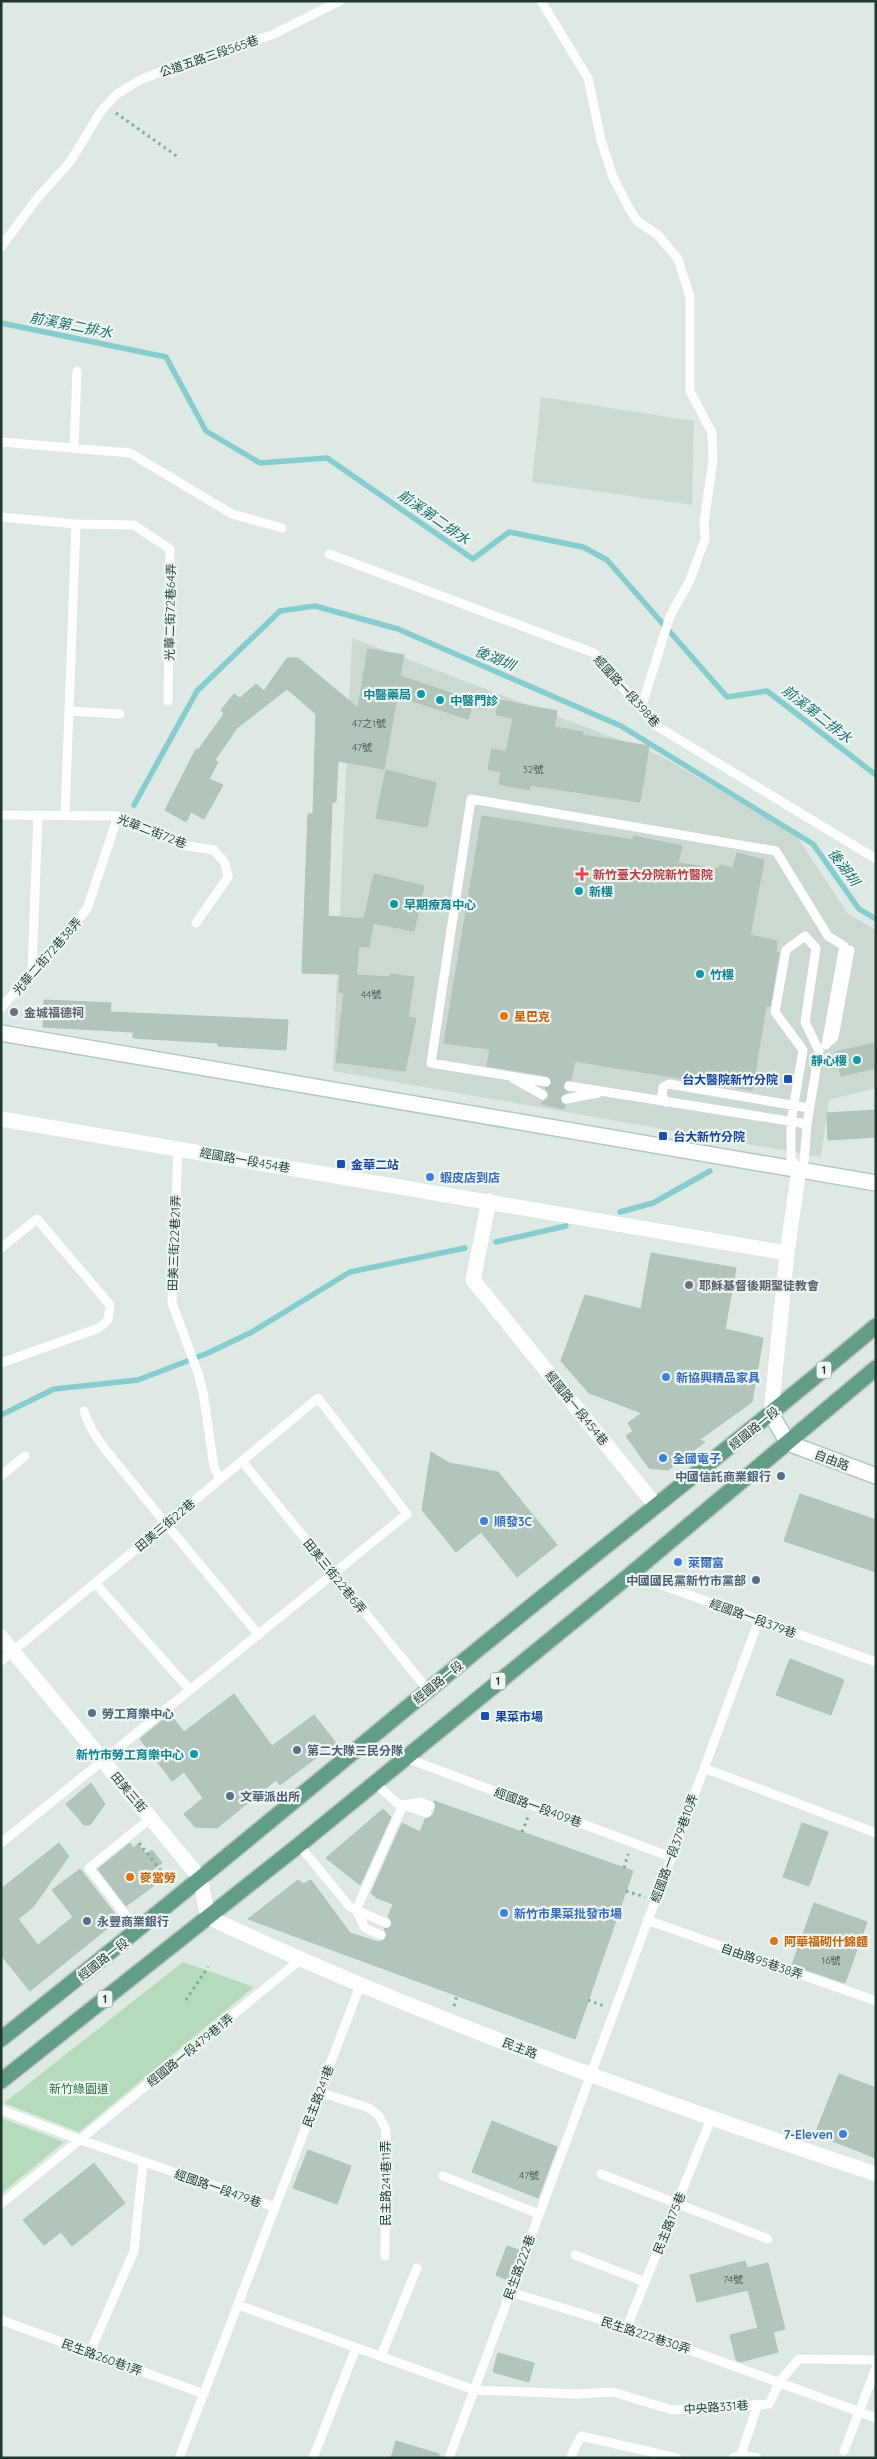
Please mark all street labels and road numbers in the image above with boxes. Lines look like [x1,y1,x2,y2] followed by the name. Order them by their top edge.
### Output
[158,32,260,80] street label: 公道五路三段565巷
[162,563,178,661] street label: 光華二街72巷64弄
[591,652,663,730] street label: 經國路一段398巷
[115,811,189,851] street label: 光華二街72巷
[9,914,85,998] street label: 光華二街72巷38弄
[199,1145,291,1175] street label: 經國路一段454巷
[165,1195,183,1291] street label: 田美三街22巷21弄
[816,1362,832,1378] road number: 1
[542,1368,612,1448] street label: 經國路一段454巷
[726,1403,782,1453] street label: 經國路一段
[813,1447,851,1473] street label: 自由路
[132,1496,198,1554] street label: 田美三街22巷
[300,1536,370,1616] street label: 田美三街22巷6弄
[708,1595,798,1641] street label: 經國路一段379巷
[410,1657,466,1707] street label: 經國路一段
[490,1672,506,1690] road number: 1
[108,1769,150,1815] street label: 田美三街
[492,1784,584,1830] street label: 經國路一段409巷
[647,1792,701,1904] street label: 經國路一段379巷10弄
[75,1935,131,1983] street label: 經國路一段
[719,1940,805,1982] street label: 自由路95巷38弄
[98,1990,112,2008] road number: 1
[144,2010,236,2090] street label: 經國路一段479巷1弄
[501,2035,539,2061] street label: 民主路
[299,2063,337,2129] street label: 民主路241巷
[378,2140,393,2226] street label: 民主路241巷11弄
[173,2166,263,2210] street label: 經國路一段479巷
[650,2190,688,2256] street label: 民主路175巷
[500,2233,538,2301] street label: 民生路222巷
[599,2313,693,2357] street label: 民生路222巷30弄
[60,2335,144,2379] street label: 民生路260巷1弄
[683,2397,749,2417] street label: 中央路331巷

